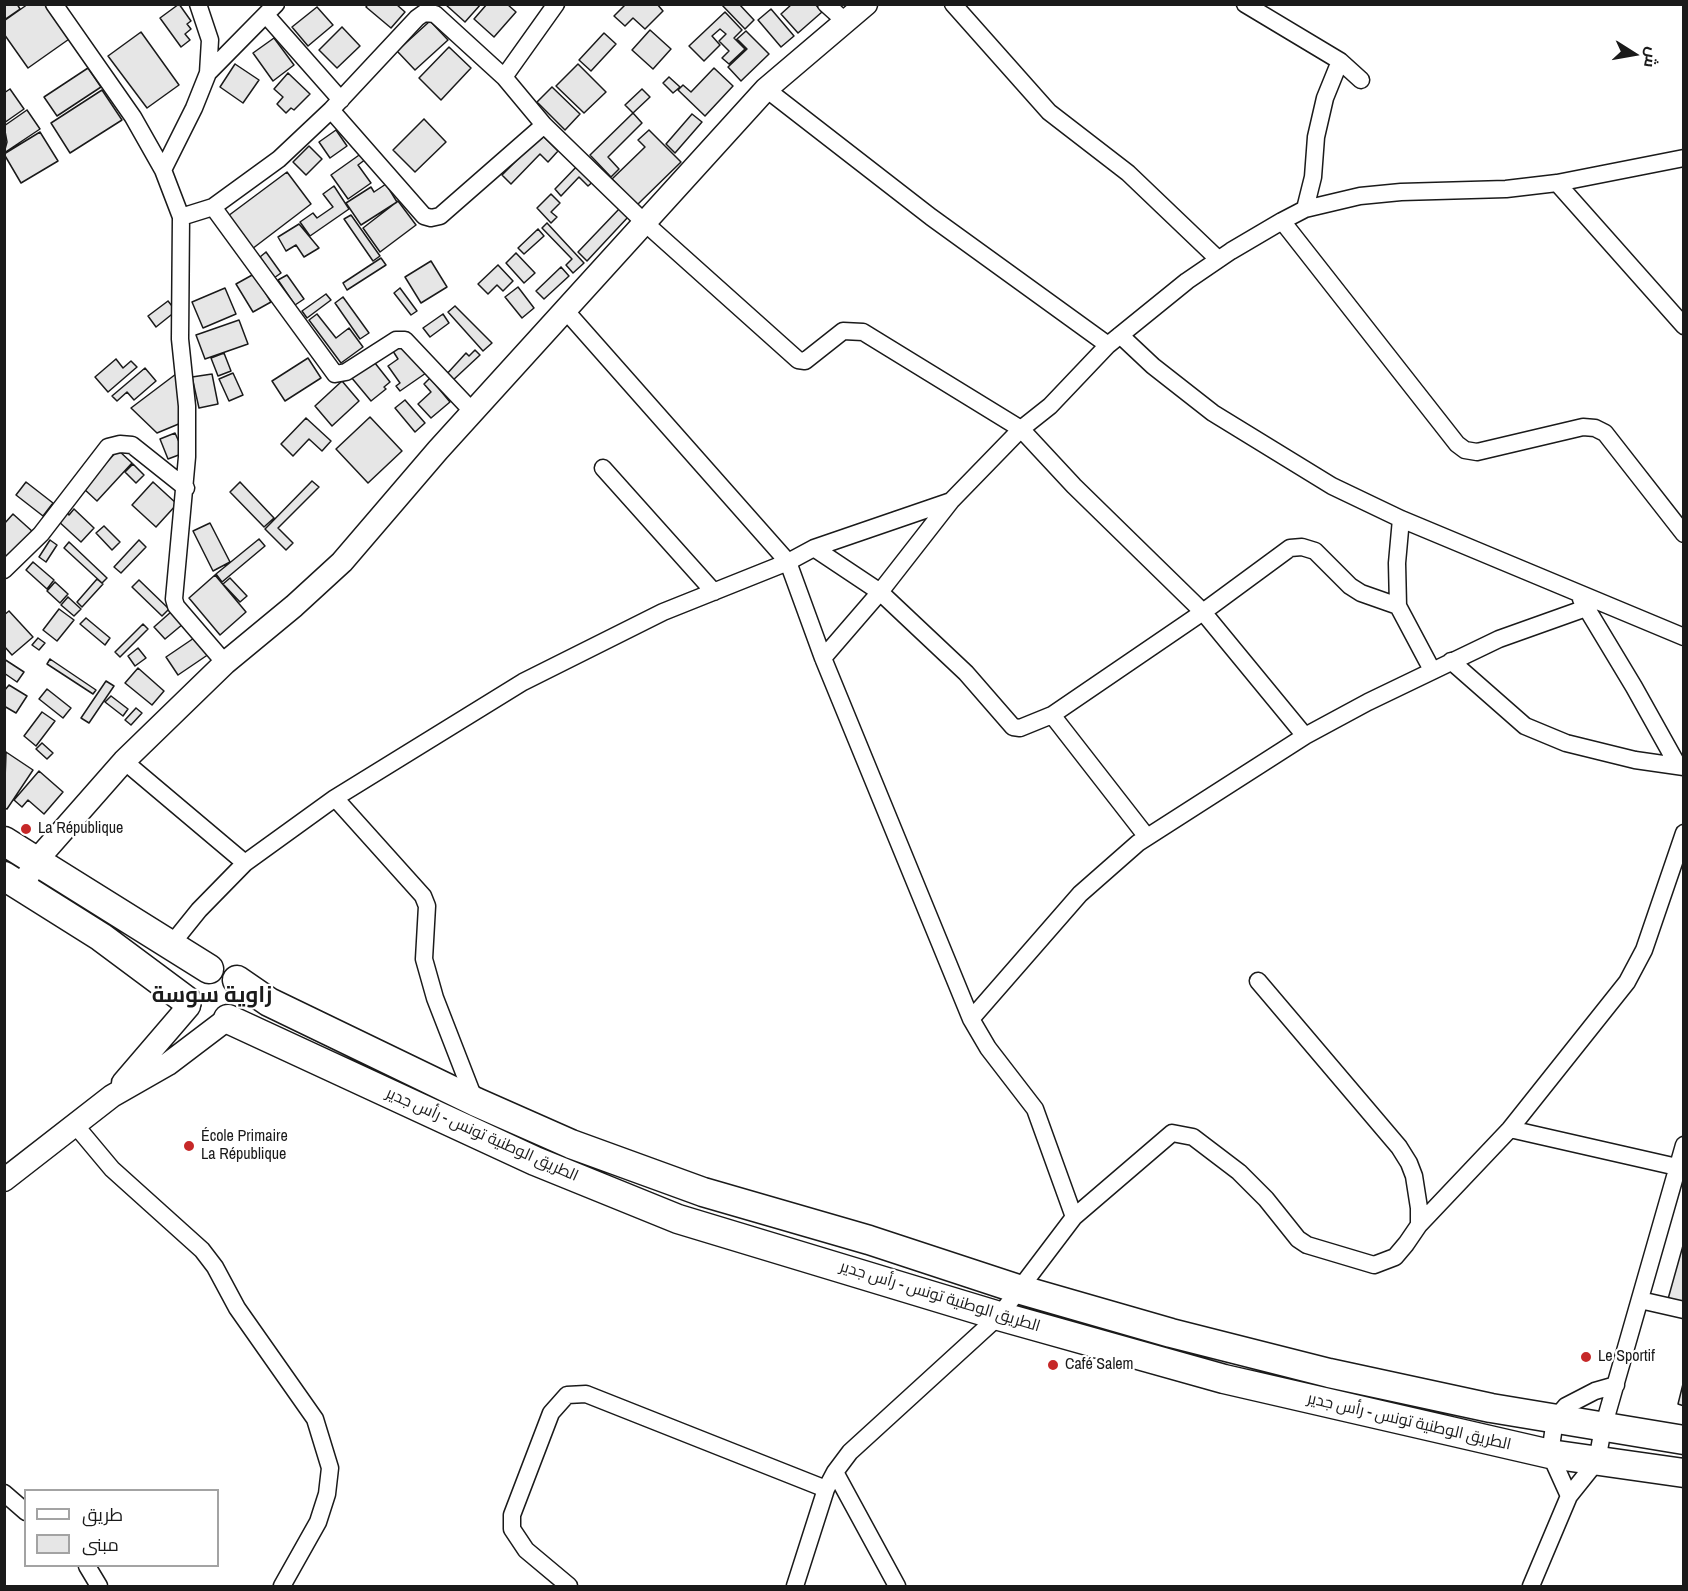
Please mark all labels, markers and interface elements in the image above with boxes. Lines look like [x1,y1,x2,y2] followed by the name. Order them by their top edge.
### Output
[1604,24,1664,84] north arrow
[1639,45,1664,70] text: ش
[38,819,123,839] place label: La République
[19,822,33,836] marker: La République
[152,983,272,1009] district label: زاوية سوسة
[383,1084,581,1186] street label: الطريق الوطنية تونس - رأس جدير
[201,1127,288,1165] place label: École Primaire La République
[182,1139,196,1153] marker: École Primaire La République
[837,1257,1043,1337] street label: الطريق الوطنية تونس - رأس جدير
[1598,1347,1655,1367] place label: Le Sportif
[1579,1350,1593,1364] marker: Le Sportif
[1065,1355,1134,1375] place label: Café Salem
[1046,1358,1060,1372] marker: Café Salem
[1305,1389,1513,1455] street label: الطريق الوطنية تونس - رأس جدير
[24,1489,219,1567] legend
[82,1502,123,1527] text: طريق
[82,1532,119,1557] text: مبنى

